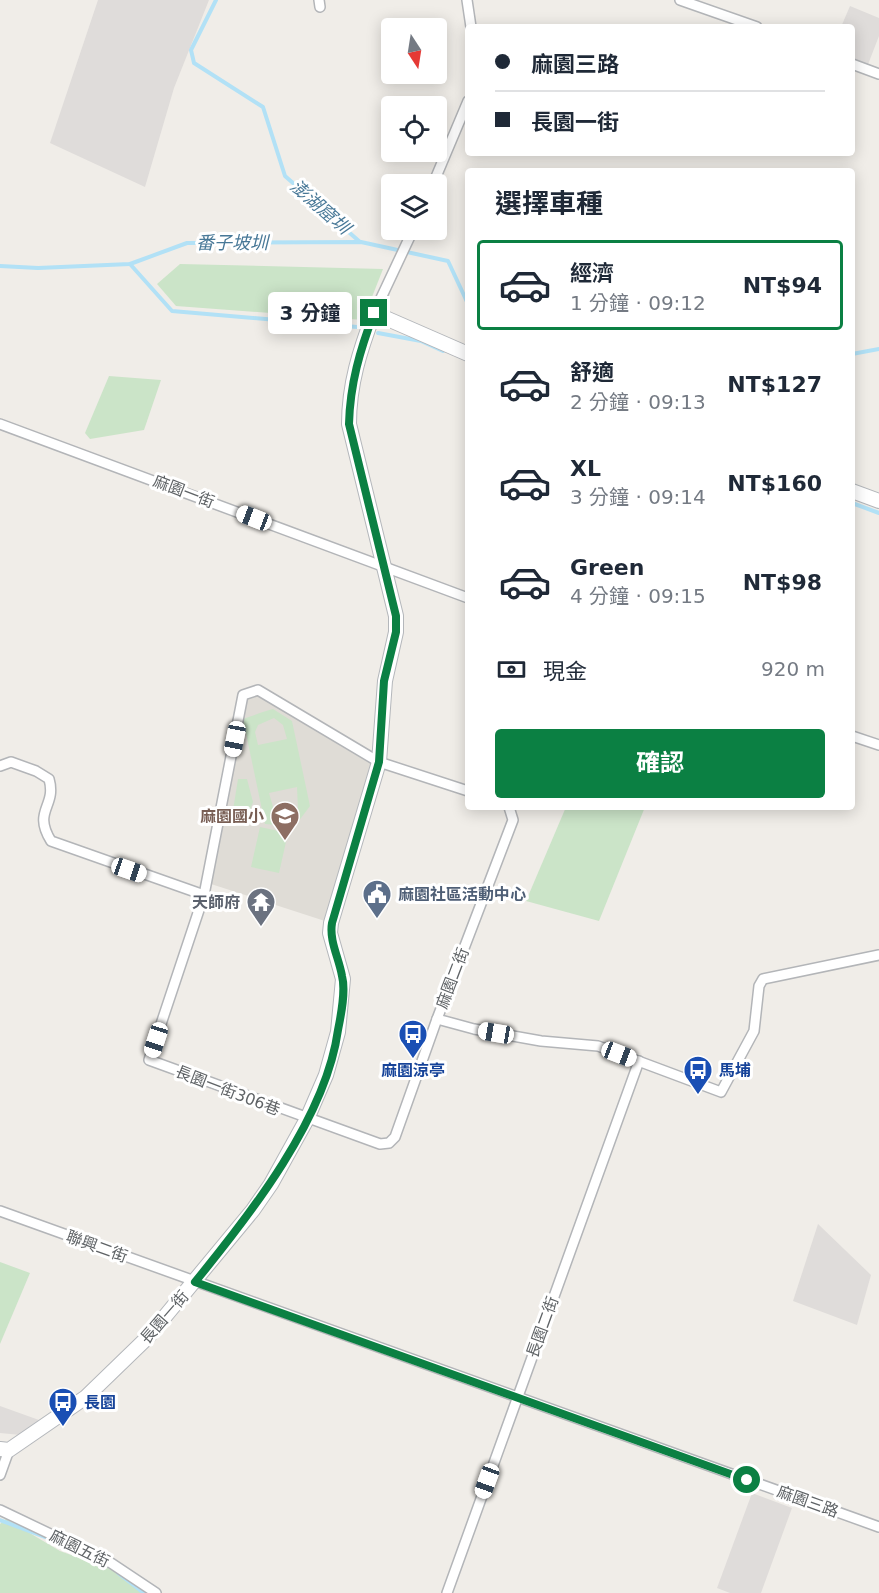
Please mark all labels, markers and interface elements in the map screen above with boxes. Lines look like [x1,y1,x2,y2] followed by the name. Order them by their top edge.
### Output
[381,18,447,84] north arrow
[381,18,447,240] map controls
[531,52,619,77] text: 麻園三路
[381,96,447,162] button: locate
[531,110,619,135] text: 長園一街
[381,174,447,240] button: layers
[286,175,357,240] water label: 澎湖窟圳
[495,188,603,219] text: 選擇車種
[196,232,271,253] water label: 番子坡圳
[498,258,552,312] icon: car
[570,261,614,286] text: 經濟
[743,273,822,298] text: NT$94
[570,291,706,315] text: 1 分鐘 · 09:12
[269,292,353,334] callout: 3 分鐘
[360,299,387,326] route end
[280,301,340,325] text: 3 分鐘
[498,357,552,411] icon: car
[570,360,614,385] text: 舒適
[727,372,822,397] text: NT$127
[570,390,706,414] text: 2 分鐘 · 09:13
[498,456,552,510] icon: car
[570,456,601,481] text: XL
[151,471,217,512] street label: 麻園一街
[727,471,822,496] text: NT$160
[570,485,706,509] text: 3 分鐘 · 09:14
[234,503,274,533] car
[498,555,552,609] icon: car
[570,555,644,580] text: Green
[743,570,822,595] text: NT$98
[570,584,706,608] text: 4 分鐘 · 09:15
[495,653,528,686] icon: cash
[761,657,825,681] text: 920 m
[543,659,587,684] text: 現金
[223,720,247,758] car
[495,729,825,798] button: 確認
[269,800,301,842] school or university icon: 麻園國小
[200,807,264,826] place label: 麻園國小
[109,856,149,884] car
[361,878,393,920] public building icon: 麻園社區活動中心
[398,885,526,904] place label: 麻園社區活動中心
[245,886,277,928] temple icon: 天師府
[192,893,240,912] place label: 天師府
[432,945,473,1011] street label: 麻園二街
[397,1018,429,1060] bus stop icon: 麻園涼亭
[142,1020,170,1060] car
[477,1021,515,1045] car
[599,1039,639,1069] car
[682,1054,714,1096] bus stop icon: 馬埔
[381,1061,445,1080] place label: 麻園涼亭
[719,1061,751,1080] place label: 馬埔
[173,1062,283,1119] street label: 長園一街306巷
[64,1227,130,1266] street label: 聯興二街
[136,1287,193,1348] street label: 長園一街
[523,1294,562,1360] street label: 長園二街
[47,1386,79,1428] bus stop icon: 長園
[84,1393,116,1412] place label: 長園
[472,1461,502,1501] car
[733,1466,760,1493] route start
[775,1482,841,1521] street label: 麻園三路
[47,1526,113,1571] street label: 麻園五街

